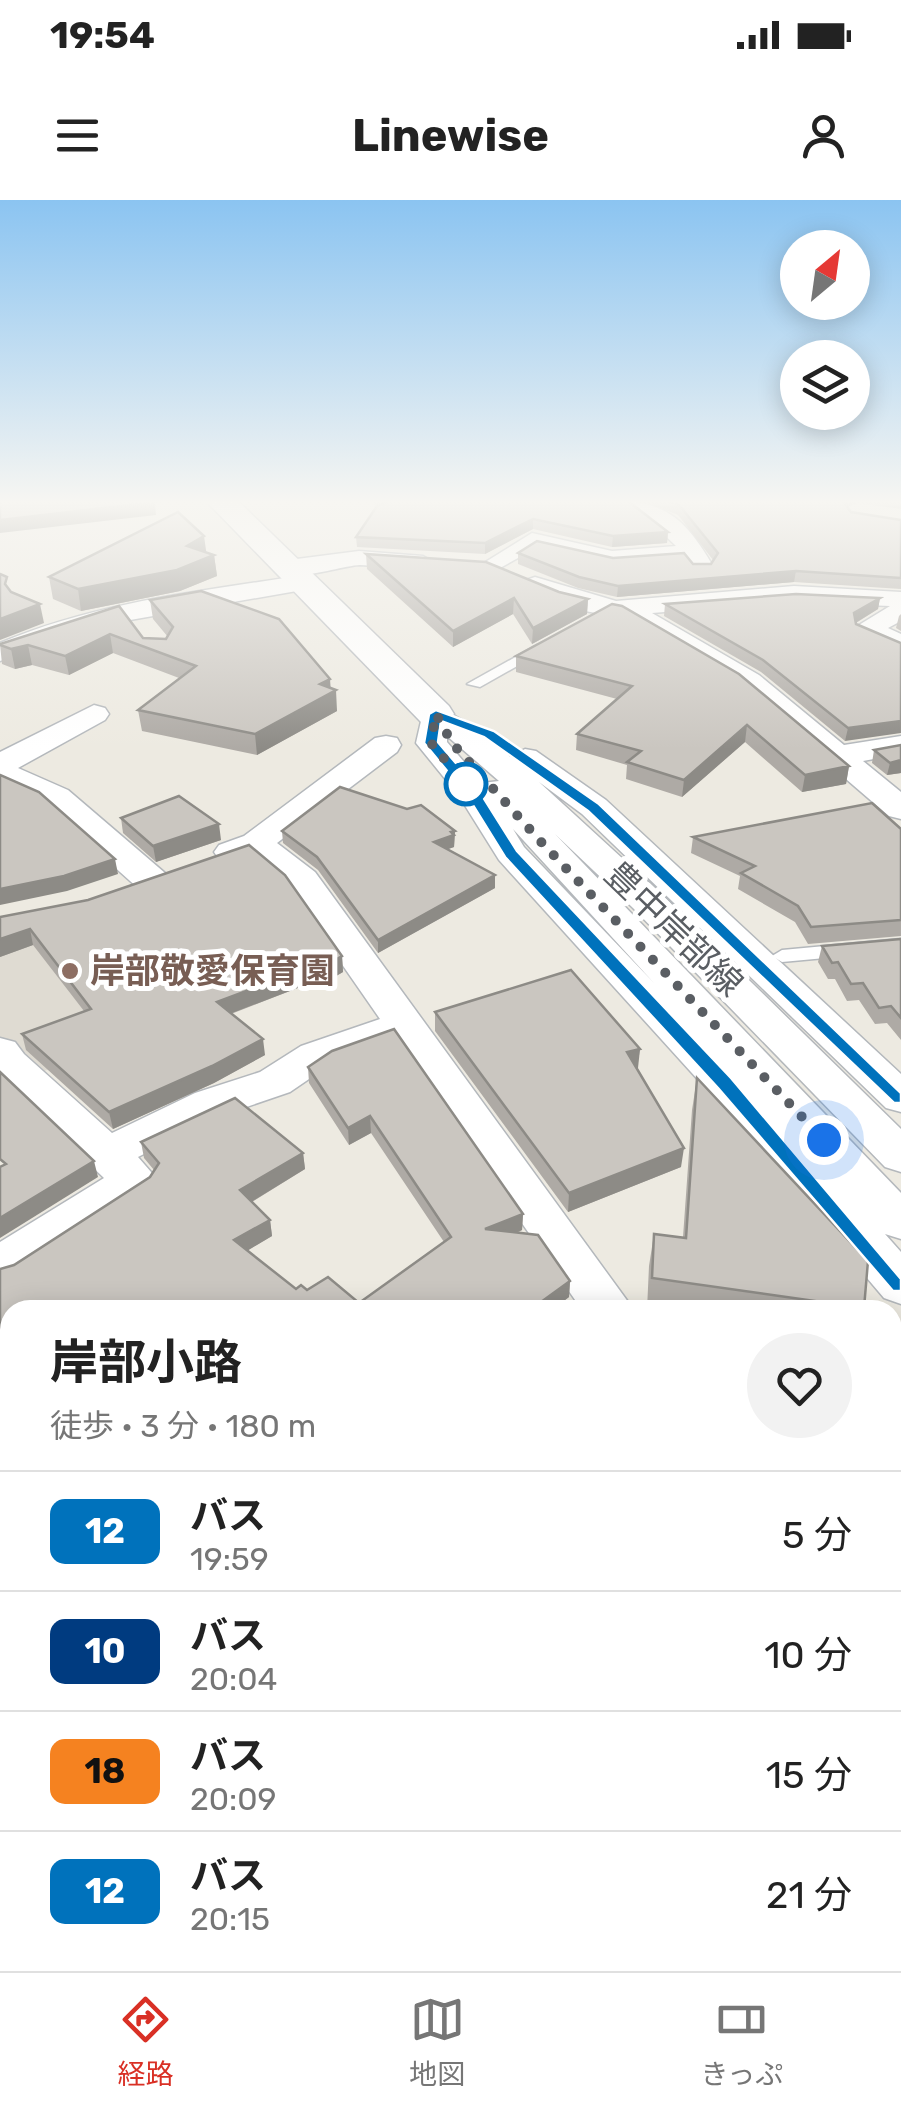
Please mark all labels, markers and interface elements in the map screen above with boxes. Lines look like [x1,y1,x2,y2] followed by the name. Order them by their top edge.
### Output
[50,12,155,58] text: 19:54
[50,108,105,163] icon: menu
[796,108,851,163] icon: person
[352,109,549,162] text: Linewise
[780,230,870,320] north arrow
[780,230,870,430] map controls
[780,340,870,430] button: layers
[445,763,487,805] unlabelled marker
[596,853,752,1005] street label: 豊中岸部線
[90,950,335,992] place label: 岸部敬愛保育園
[59,960,81,982] marker: 岸部敬愛保育園
[799,1115,849,1165] your location
[747,1333,852,1438] button: heart
[50,1334,242,1391] text: 岸部小路
[50,1407,316,1445] text: 徒歩 · 3 分 · 180 m
[190,1493,266,1539] text: バス
[85,1510,125,1552] text: 12
[782,1512,852,1558] text: 5 分
[190,1540,269,1578] text: 19:59
[190,1613,266,1659] text: バス
[84,1630,126,1672] text: 10
[764,1632,852,1678] text: 10 分
[190,1660,278,1698] text: 20:04
[190,1733,266,1779] text: バス
[84,1750,126,1792] text: 18
[766,1752,852,1798] text: 15 分
[190,1780,277,1818] text: 20:09
[190,1853,266,1899] text: バス
[85,1870,125,1912] text: 12
[766,1872,852,1918] text: 21 分
[190,1900,270,1938] text: 20:15
[118,1992,174,2092] tab: 経路
[409,1992,465,2092] tab: 地図
[700,1992,783,2092] tab: きっぷ

